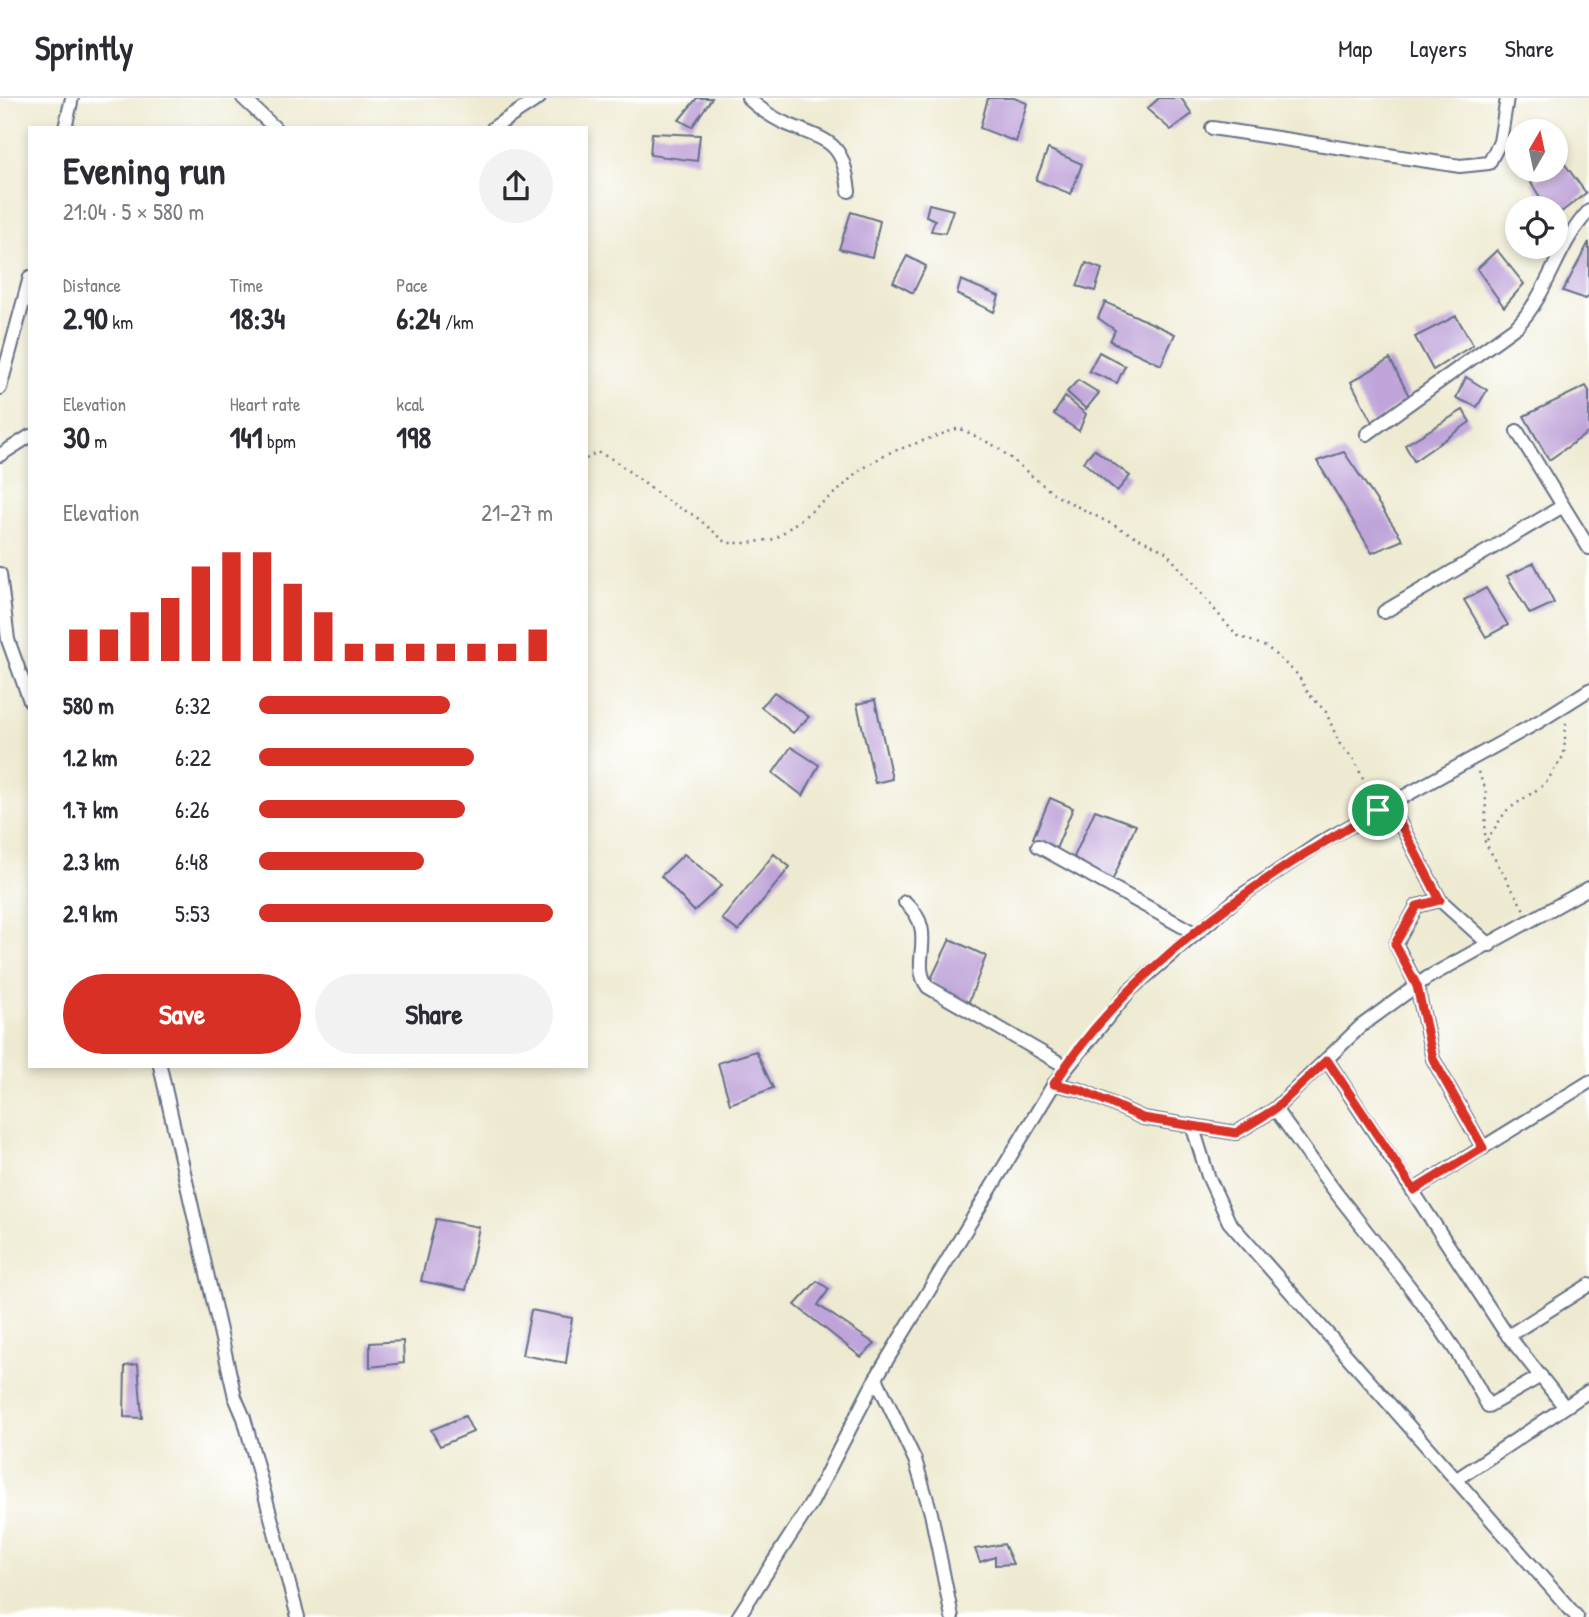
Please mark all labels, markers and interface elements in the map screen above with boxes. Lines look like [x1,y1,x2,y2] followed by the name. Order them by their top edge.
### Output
[35,26,133,70] text: Sprintly
[1338,32,1372,64] text: Map
[1410,32,1467,64] text: Layers
[1505,32,1554,64] text: Share
[1505,119,1568,182] north arrow
[1505,119,1568,259] map controls
[63,144,226,196] text: Evening run
[479,149,553,223] button: share
[63,196,204,227] text: 21:04 · 5 × 580 m
[1505,196,1568,259] button: locate
[63,272,121,298] text: Distance
[230,272,263,298] text: Time
[396,272,428,298] text: Pace
[63,298,108,338] text: 2.90
[230,298,285,338] text: 18:34
[396,298,441,338] text: 6:24
[108,309,133,335] text: km
[441,309,474,335] text: /km
[63,391,126,417] text: Elevation
[230,391,301,417] text: Heart rate
[396,391,424,417] text: kcal
[63,417,90,457] text: 30
[230,417,263,457] text: 141
[396,417,431,457] text: 198
[90,428,107,454] text: m
[263,428,296,454] text: bpm
[63,497,139,528] text: Elevation
[481,497,553,528] text: 21–27 m
[63,690,114,721] text: 580 m
[175,690,211,721] text: 6:32
[63,742,118,773] text: 1.2 km
[175,742,211,773] text: 6:22
[1348,780,1408,840] pin
[1359,791,1397,829] icon: arrive
[63,794,118,825] text: 1.7 km
[175,794,209,825] text: 6:26
[63,846,119,877] text: 2.3 km
[175,846,208,877] text: 6:48
[63,898,118,929] text: 2.9 km
[175,898,210,929] text: 5:53
[63,974,301,1054] button: Save
[315,974,553,1054] button: Share

